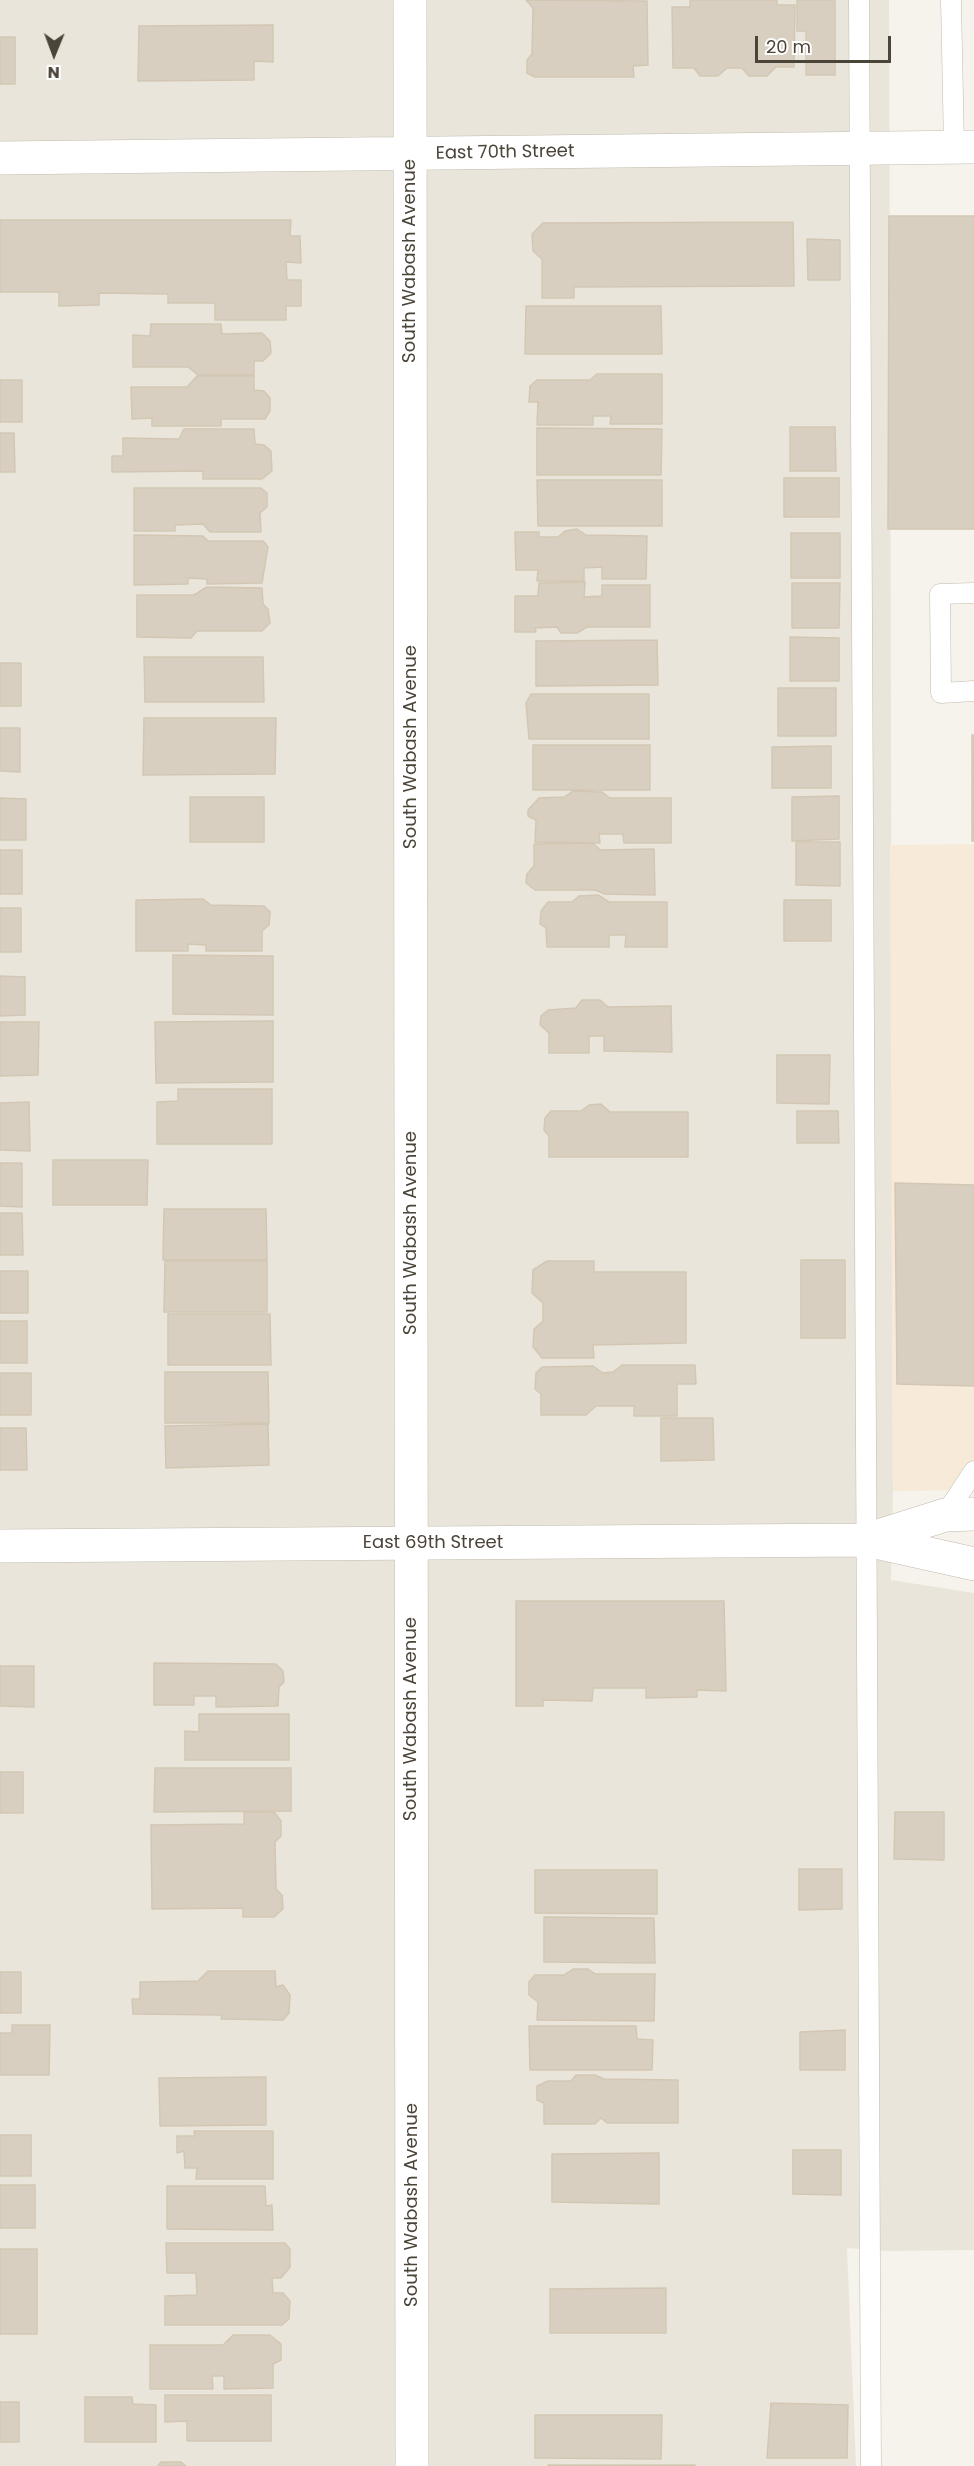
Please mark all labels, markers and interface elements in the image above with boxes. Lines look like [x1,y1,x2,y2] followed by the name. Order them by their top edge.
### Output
[24,24,84,84] north arrow
[758,24,894,62] scale bar
[766,34,811,59] text: 20 m
[47,61,60,84] text: N
[435,141,575,165] street label: East 70th Street
[399,159,421,363] street label: South Wabash Avenue
[400,645,422,849] street label: South Wabash Avenue
[400,1131,422,1335] street label: South Wabash Avenue
[363,1532,503,1554] street label: East 69th Street
[400,1617,422,1821] street label: South Wabash Avenue
[401,2103,423,2307] street label: South Wabash Avenue

